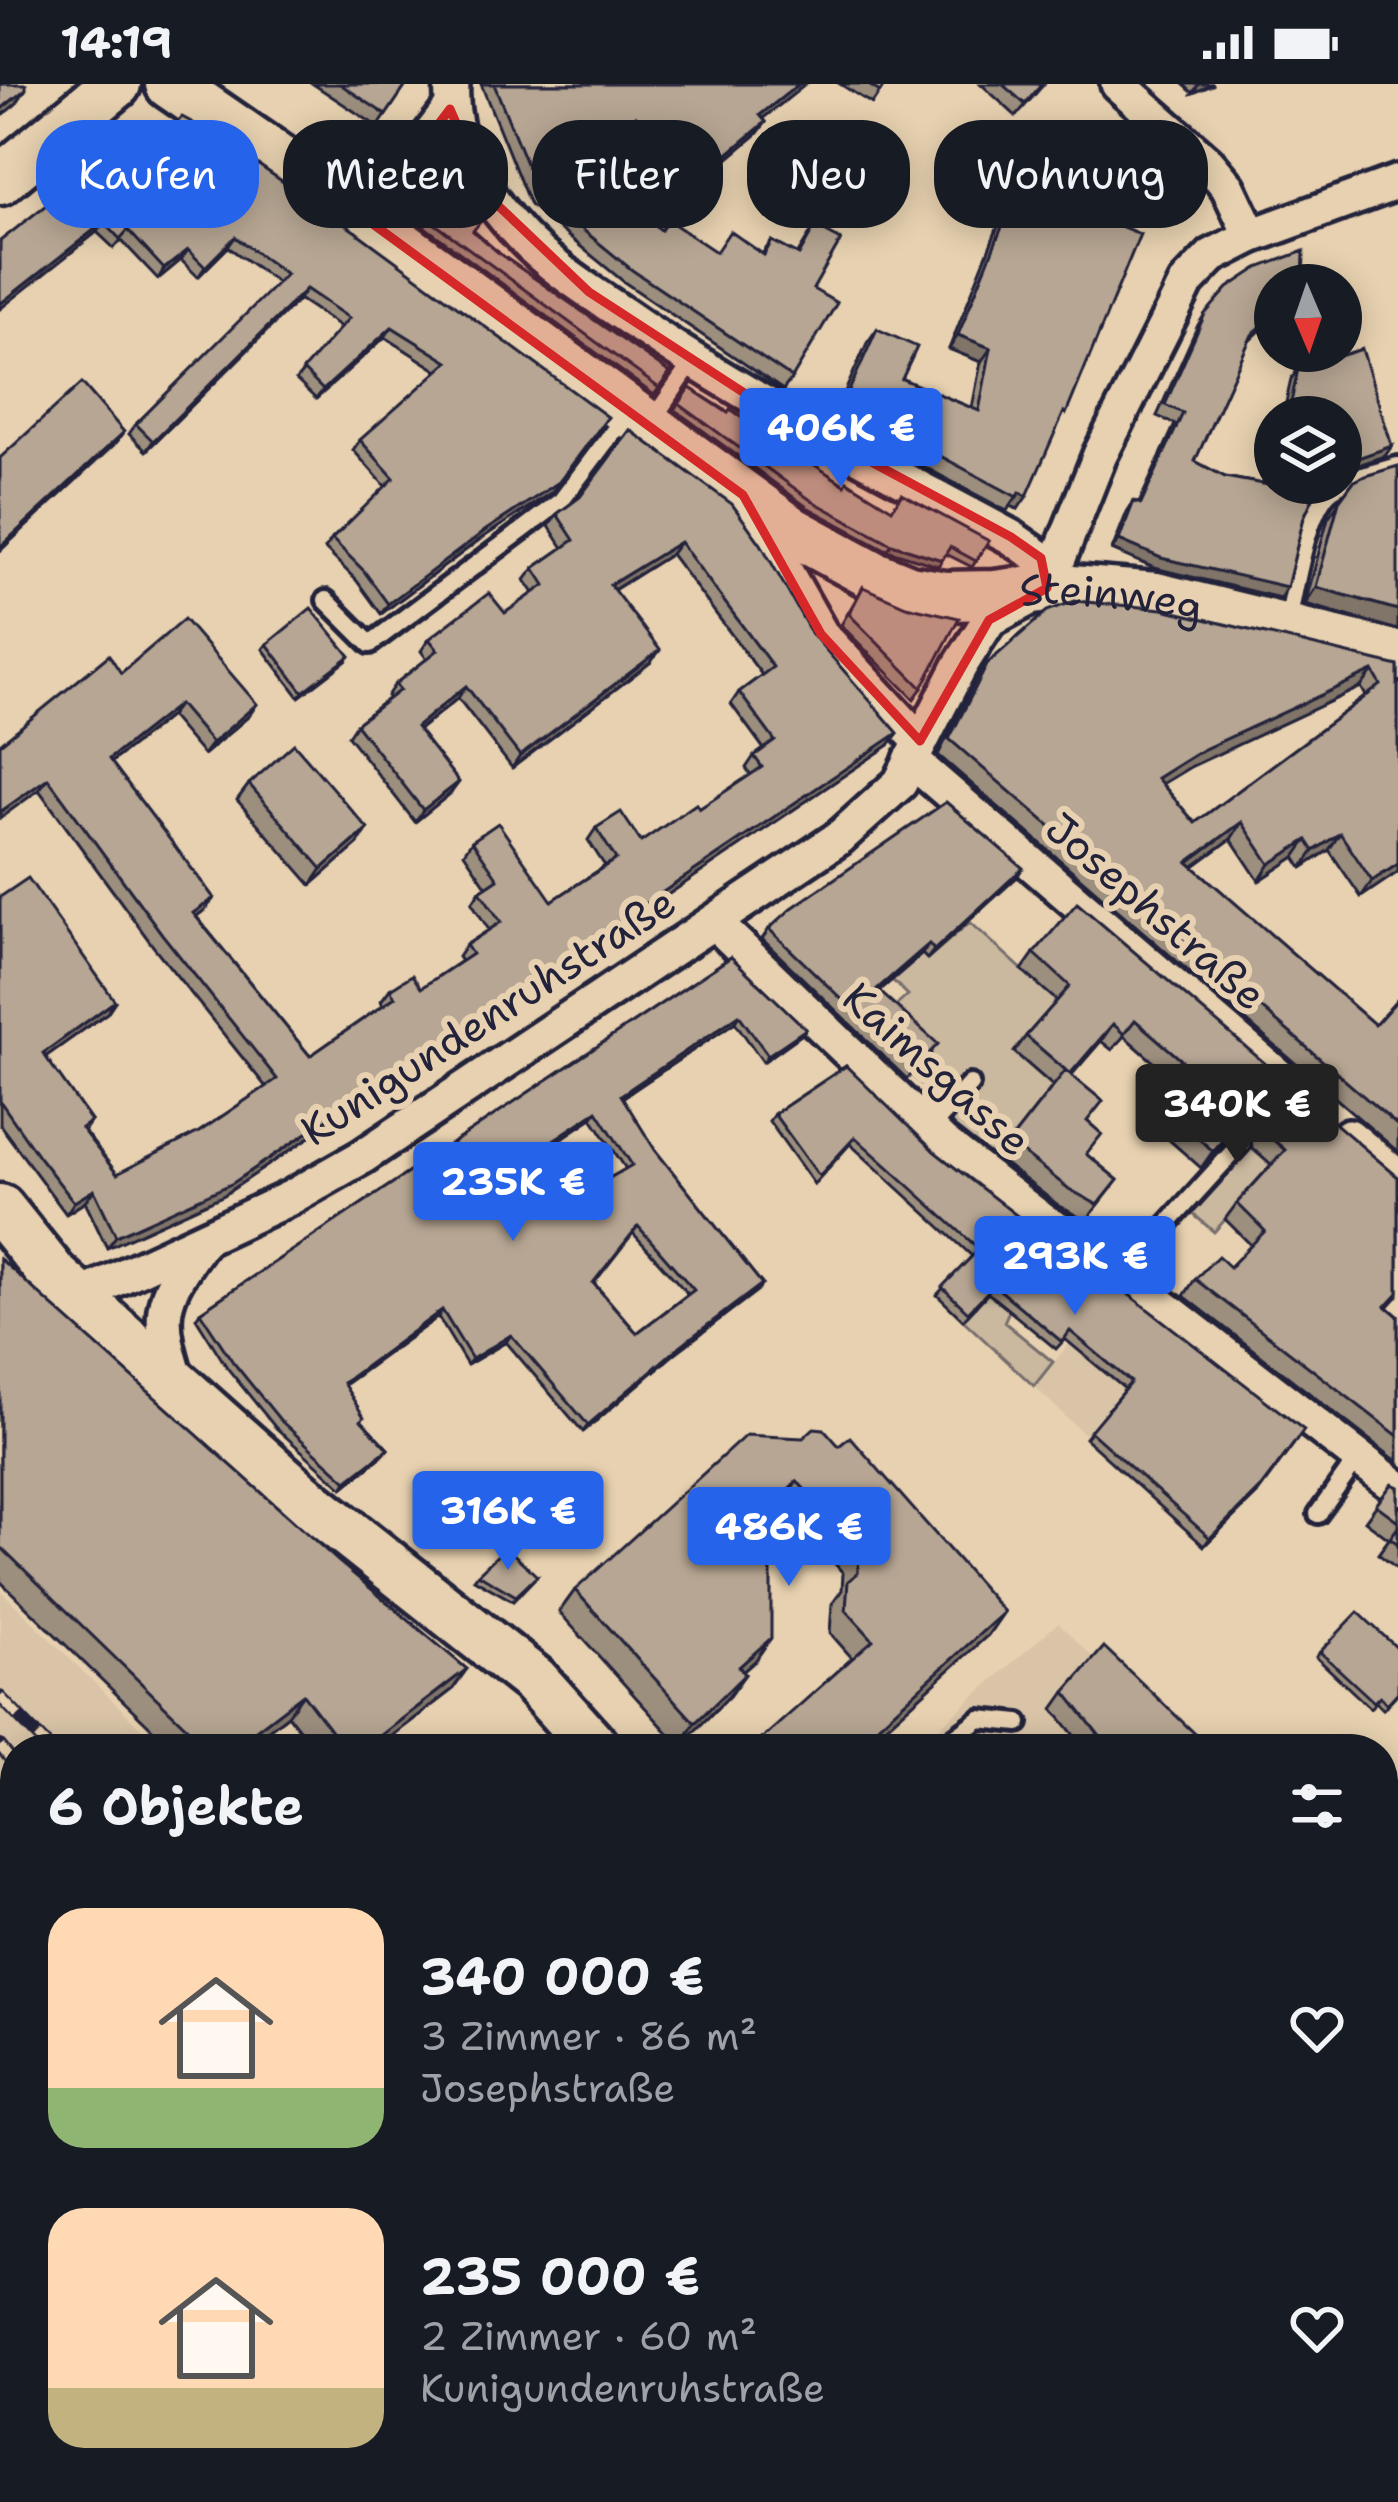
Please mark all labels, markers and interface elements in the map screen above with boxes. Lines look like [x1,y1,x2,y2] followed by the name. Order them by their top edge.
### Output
[60,12,172,72] text: 14:19
[36,120,259,228] chip: Kaufen
[283,120,508,228] chip: Mieten
[532,120,723,228] chip: Filter
[747,120,910,228] chip: Neu
[934,120,1208,228] chip: Wohnung
[1254,264,1362,372] north arrow
[1254,264,1362,504] map controls
[743,388,939,490] pin: 406K €
[1254,396,1362,504] button: layers
[767,401,915,453] text: 406K €
[1016,560,1209,636] street label: Steinweg
[1034,800,1278,1022] street label: Josephstraße
[290,874,686,1158] street label: Kunigundenruhstraße
[831,970,1043,1168] street label: Kaimsgasse
[1139,1064,1335,1166] pin: 340K €
[1163,1077,1311,1129] text: 340K €
[415,1142,611,1244] pin: 235K €
[440,1155,586,1207] text: 235K €
[977,1216,1173,1318] pin: 293K €
[1001,1229,1149,1281] text: 293K €
[410,1471,606,1573] pin: 316K €
[439,1484,577,1536] text: 316K €
[691,1487,887,1589] pin: 486K €
[715,1500,863,1552] text: 486K €
[48,1772,304,1840] text: 6 Objekte
[1284,1773,1350,1839] icon: filters
[420,1942,704,2010] text: 340 000 €
[144,1956,288,2100] icon: home
[1284,1995,1350,2061] icon: heart
[420,2010,757,2062] text: 3 Zimmer · 86 m²
[420,2062,675,2114] text: Josephstraße
[420,2242,700,2310] text: 235 000 €
[144,2256,288,2400] icon: home
[1284,2295,1350,2361] icon: heart
[420,2310,757,2362] text: 2 Zimmer · 60 m²
[420,2362,825,2414] text: Kunigundenruhstraße

